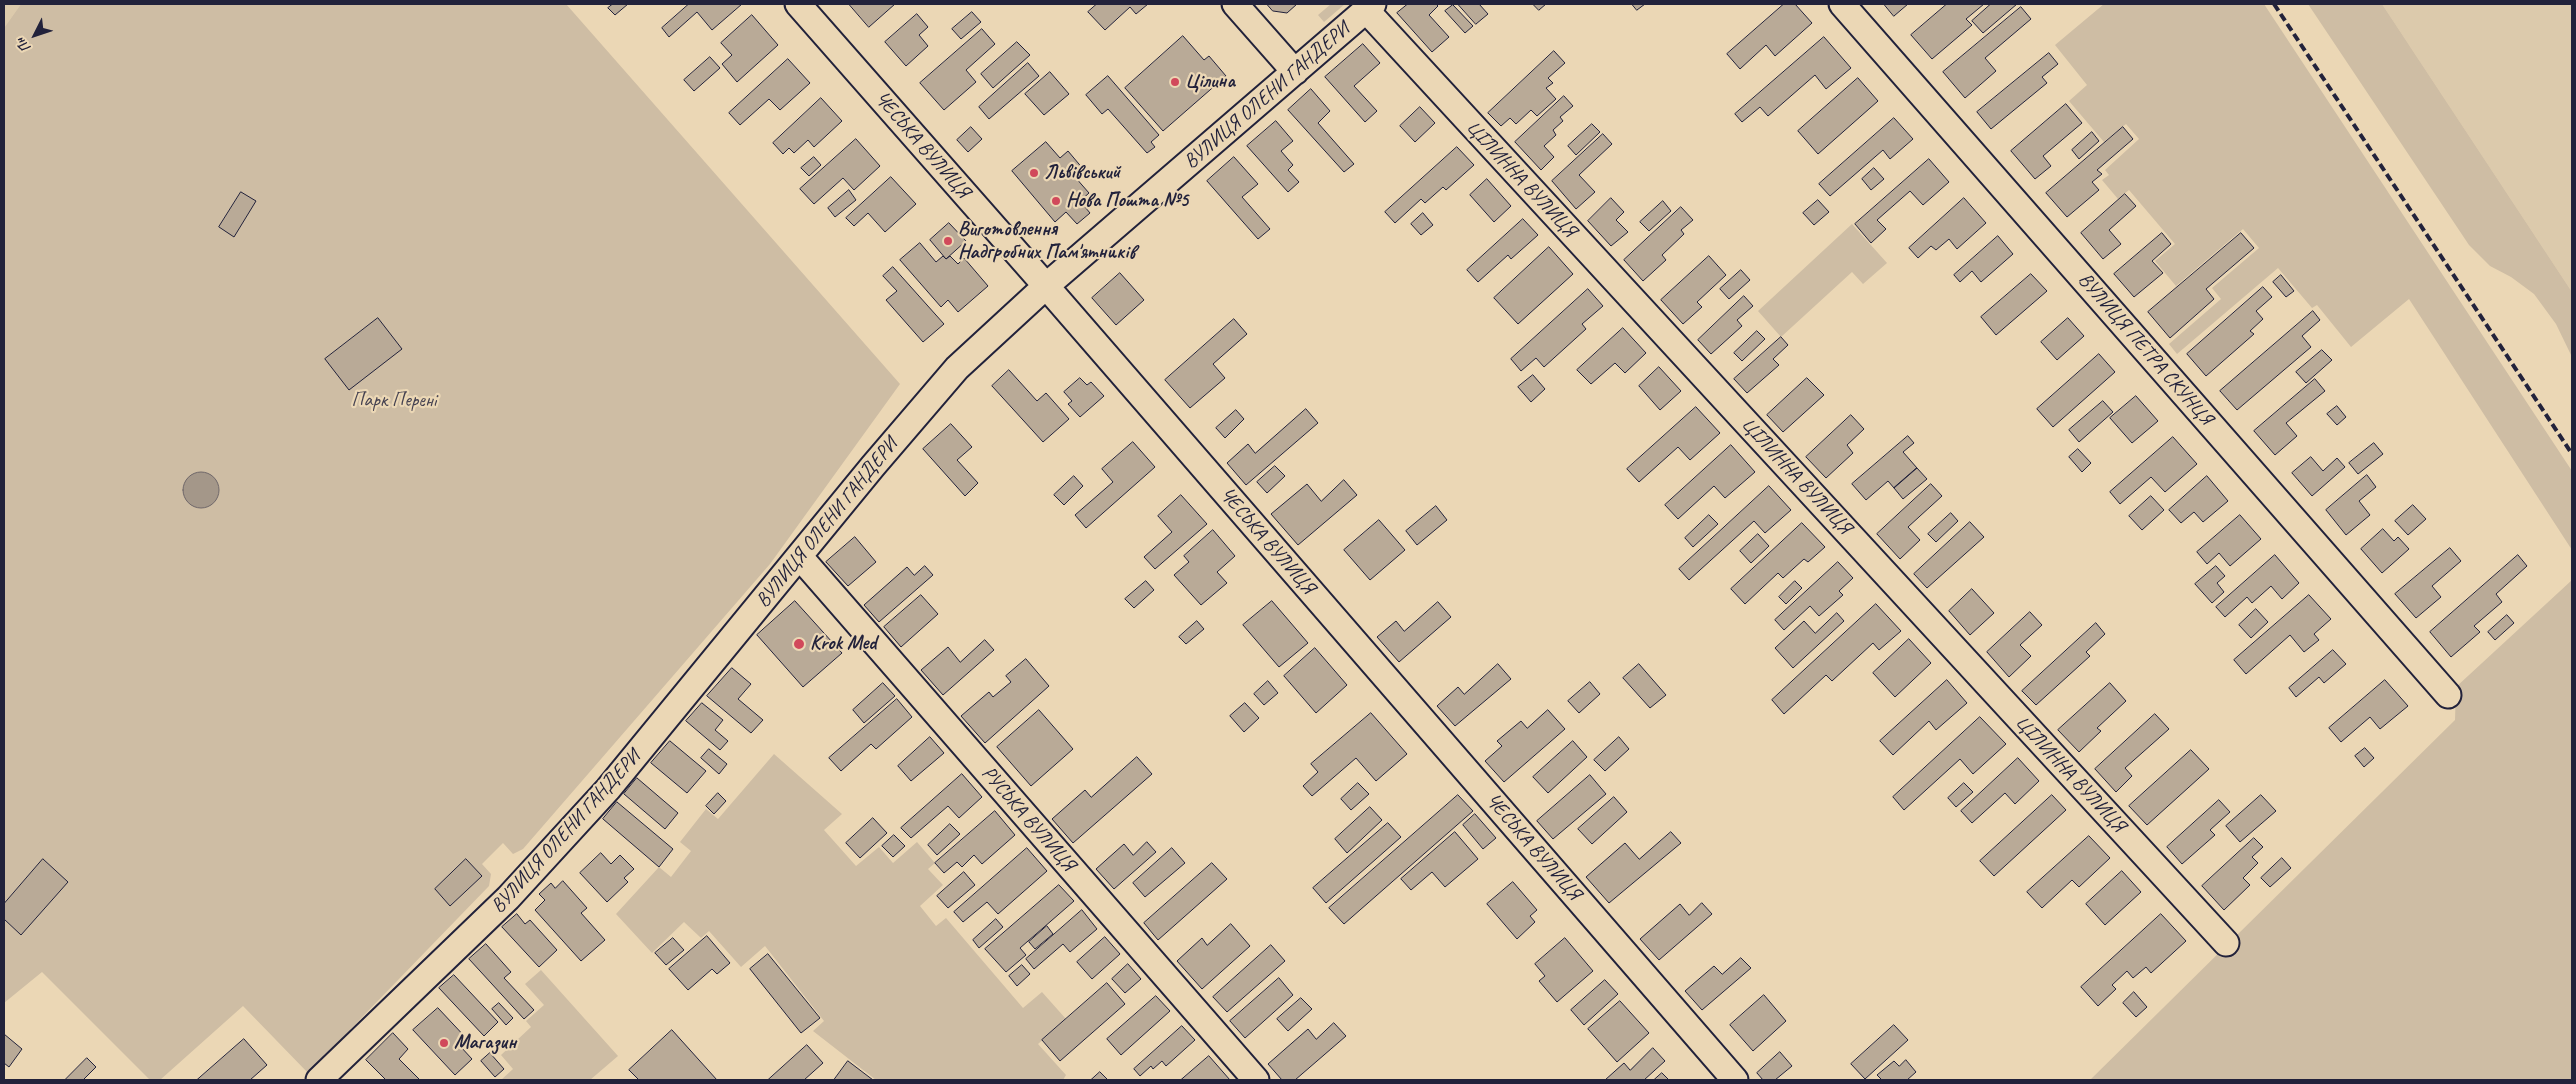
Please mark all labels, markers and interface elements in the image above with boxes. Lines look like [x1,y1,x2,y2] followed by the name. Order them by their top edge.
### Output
[10,10,60,60] north arrow
[1180,18,1354,174] street label: ВУЛИЦЯ ОЛЕНИ ГАНДЕРИ
[12,34,35,56] text: Пн
[1185,70,1235,94] place label: Цілина
[1169,76,1181,88] marker: Цілина
[869,87,975,203] street label: ЧЕСЬКА ВУЛИЦЯ
[1461,116,1581,242] street label: ЦІЛИННА ВУЛИЦЯ
[1044,161,1120,185] place label: Львівський
[1028,167,1040,179] marker: Львівський
[1066,189,1188,213] place label: Нова Пошта №5
[1050,195,1062,207] marker: Нова Пошта №5
[958,218,1136,265] place label: Виготовлення Надгробних Пам'ятників
[942,235,954,247] marker: Виготовлення Надгробних Пам'ятників
[2073,268,2217,430] street label: ВУЛИЦЯ ПЕТРА СКУНЦЯ
[352,389,436,413] park label: Парк Перені
[1736,413,1856,539] street label: ЦІЛИННА ВУЛИЦЯ
[751,434,903,612] street label: ВУЛИЦЯ ОЛЕНИ ГАНДЕРИ
[1214,483,1320,599] street label: ЧЕСЬКА ВУЛИЦЯ
[810,632,876,656] place label: Krok Med
[792,637,806,651] marker: Krok Med
[2010,711,2130,837] street label: ЦІЛИННА ВУЛИЦЯ
[487,746,645,918] street label: ВУЛИЦЯ ОЛЕНИ ГАНДЕРИ
[976,762,1080,876] street label: РУСЬКА ВУЛИЦЯ
[1480,789,1586,905] street label: ЧЕСЬКА ВУЛИЦЯ
[454,1031,516,1055] place label: Магазин
[438,1037,450,1049] marker: Магазин

